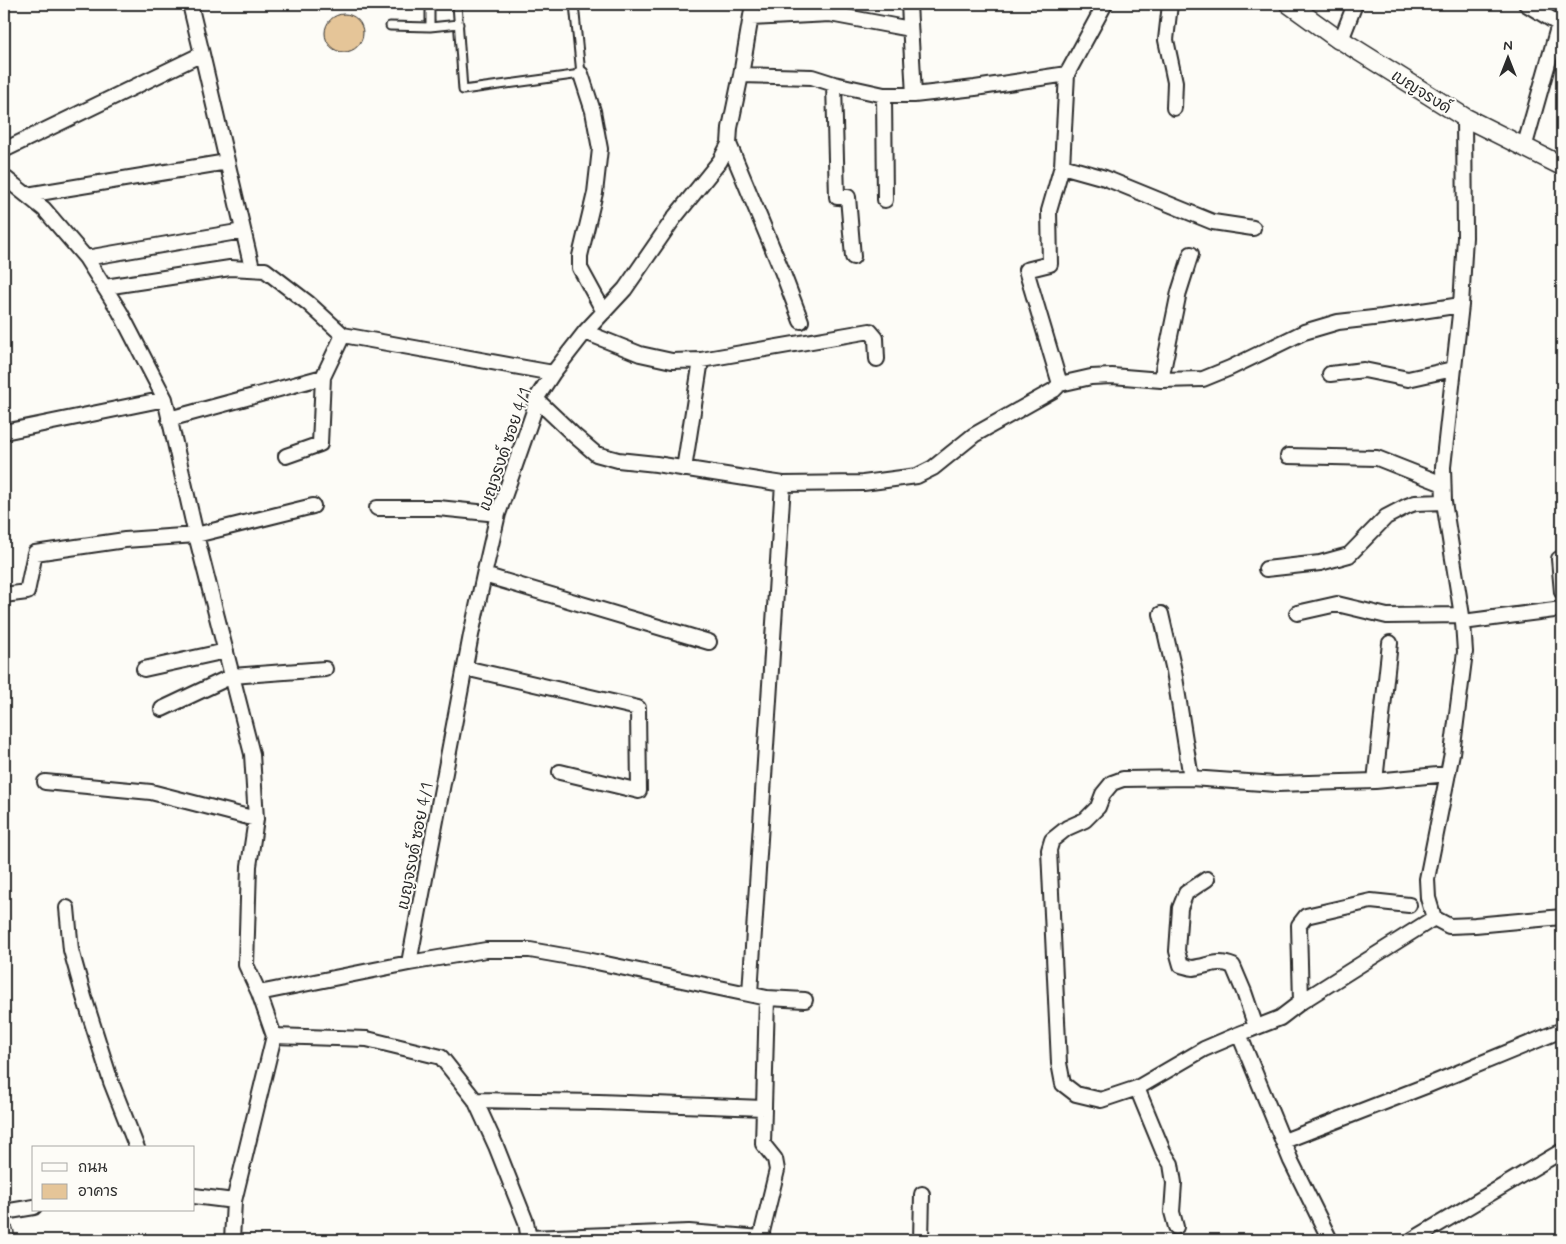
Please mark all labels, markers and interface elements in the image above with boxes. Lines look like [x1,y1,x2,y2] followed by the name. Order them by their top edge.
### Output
[1484,32,1534,82] north arrow
[1503,37,1513,55] text: N
[1387,64,1456,119] street label: เบญจรงด์
[473,384,536,514] street label: เบญจรงด์ ซอย 4/1
[391,781,438,912] street label: เบญจรงด์ ซอย 4/1
[32,1146,195,1212] legend
[78,1158,107,1178] text: ถนน
[78,1182,118,1202] text: อาคาร

